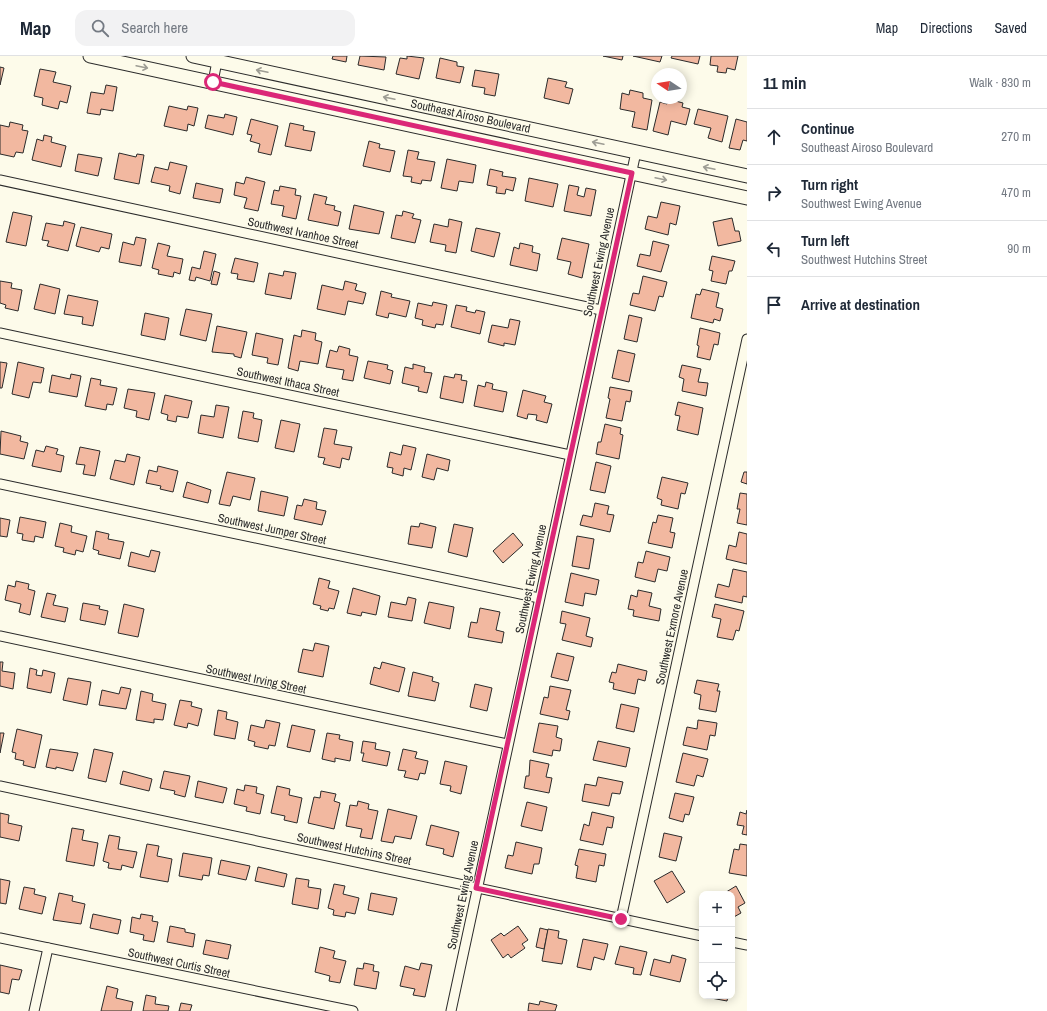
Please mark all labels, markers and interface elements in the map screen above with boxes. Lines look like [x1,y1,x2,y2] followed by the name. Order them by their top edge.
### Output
[75,10,355,46] search box
[20,15,51,41] text: Map
[89,17,111,39] icon: search
[121,17,188,38] text: Search here
[876,19,898,37] text: Map
[920,19,972,37] text: Directions
[994,19,1027,37] text: Saved
[135,64,148,72] one-way arrow
[256,66,269,74] one-way arrow
[651,68,687,104] north arrow
[763,71,806,94] text: 11 min
[204,73,222,91] route start
[969,74,1031,91] text: Walk · 830 m
[383,94,396,102] one-way arrow
[409,95,532,137] street label: Southeast Airoso Boulevard
[801,118,854,139] text: Continue
[763,126,785,148] icon: ahead
[1001,128,1031,145] text: 270 m
[592,139,605,147] one-way arrow
[801,139,933,156] text: Southeast Airoso Boulevard
[703,163,716,171] one-way arrow
[801,174,858,195] text: Turn right
[654,176,667,184] one-way arrow
[763,182,785,204] icon: right
[1001,184,1031,201] text: 470 m
[801,195,922,212] text: Southwest Ewing Avenue
[580,206,618,318] street label: Southwest Ewing Avenue
[246,213,360,253] street label: Southwest Ivanhoe Street
[801,230,849,251] text: Turn left
[763,238,785,260] icon: left
[1007,240,1031,257] text: 90 m
[801,251,927,268] text: Southwest Hutchins Street
[763,294,785,316] icon: arrive
[801,294,920,315] text: Arrive at destination
[235,363,341,401] street label: Southwest Ithaca Street
[216,510,328,548] street label: Southwest Jumper Street
[512,523,550,635] street label: Southwest Ewing Avenue
[652,568,692,686] street label: Southwest Exmore Avenue
[204,661,308,698] street label: Southwest Irving Street
[295,829,413,869] street label: Southwest Hutchins Street
[444,839,482,951] street label: Southwest Ewing Avenue
[699,891,735,999] map controls
[699,891,735,927] button: +
[612,910,630,928] route end
[699,927,735,963] button: −
[127,944,232,982] street label: Southwest Curtis Street
[699,963,735,999] button: locate

